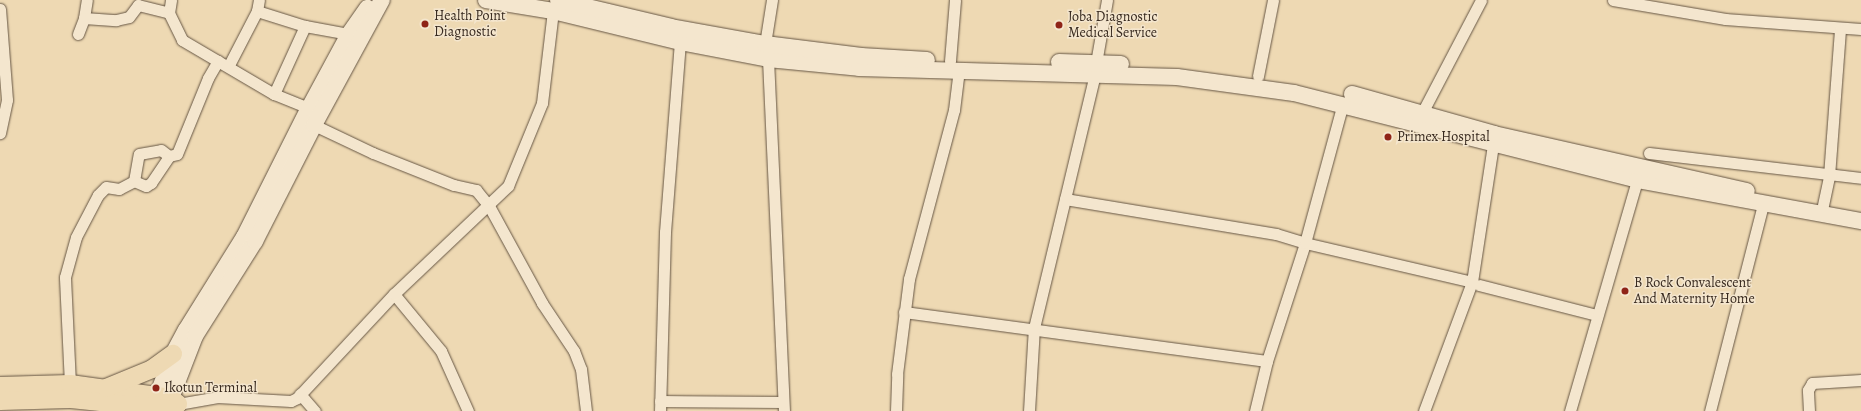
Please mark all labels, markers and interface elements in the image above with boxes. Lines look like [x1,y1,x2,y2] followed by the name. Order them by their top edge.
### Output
[434,8,506,40] place label: Health Point Diagnostic
[1068,9,1158,42] place label: Joba Diagnostic Medical Service
[419,18,431,30] marker: Health Point Diagnostic
[1053,19,1065,31] marker: Joba Diagnostic Medical Service
[1397,129,1490,145] place label: Primex Hospital
[1382,131,1394,143] marker: Primex Hospital
[1634,275,1755,308] place label: B Rock Convalescent And Maternity Home
[1619,285,1631,297] marker: B Rock Convalescent And Maternity Home
[164,380,257,396] place label: Ikotun Terminal
[151,383,161,393] marker: Ikotun Terminal

